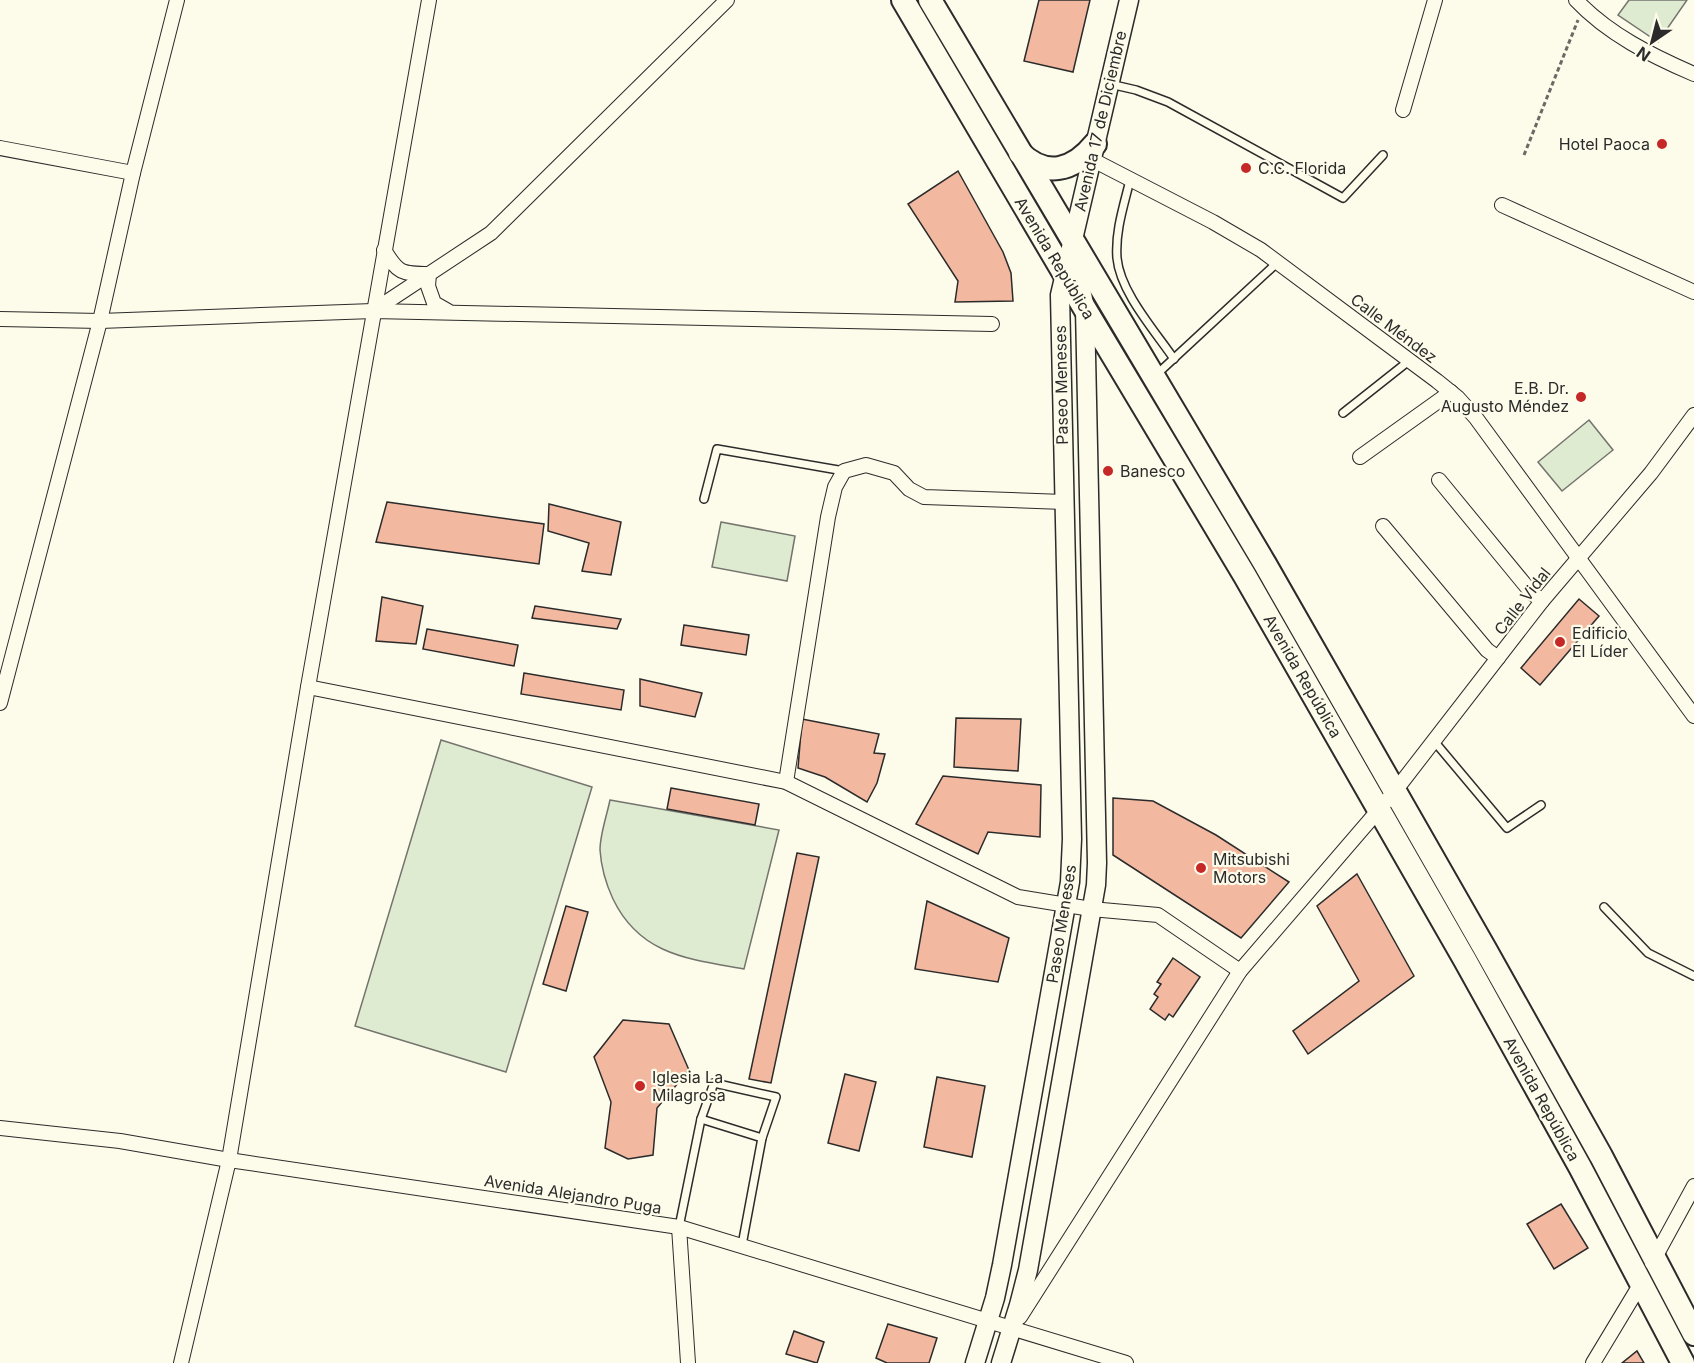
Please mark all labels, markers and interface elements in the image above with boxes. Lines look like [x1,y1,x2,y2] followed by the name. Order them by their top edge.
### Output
[1622,12,1682,72] north arrow
[1069,29,1131,213] street label: Avenida 17 de Diciembre
[1633,43,1654,66] text: N
[1559,134,1650,154] place label: Hotel Paoca
[1655,137,1669,151] marker: Hotel Paoca
[1258,158,1346,178] place label: C.C. Florida
[1239,161,1253,175] marker: C.C. Florida
[1011,193,1099,323] street label: Avenida República
[1347,289,1441,367] street label: Calle Méndez
[1050,325,1072,445] street label: Paseo Meneses
[1441,378,1569,416] place label: E.B. Dr. Augusto Méndez
[1574,390,1588,404] marker: E.B. Dr. Augusto Méndez
[1120,461,1185,481] place label: Banesco
[1101,464,1115,478] marker: Banesco
[1490,563,1554,639] street label: Calle Vidal
[1260,611,1346,741] street label: Avenida República
[1572,623,1628,661] place label: Edificio El Líder
[1553,635,1567,649] marker: Edificio El Líder
[1213,849,1290,887] place label: Mitsubishi Motors
[1194,861,1208,875] marker: Mitsubishi Motors
[1042,863,1080,985] street label: Paseo Meneses
[1500,1033,1584,1165] street label: Avenida República
[652,1067,726,1105] place label: Iglesia La Milagrosa
[633,1079,647,1093] marker: Iglesia La Milagrosa
[483,1170,663,1218] street label: Avenida Alejandro Puga

